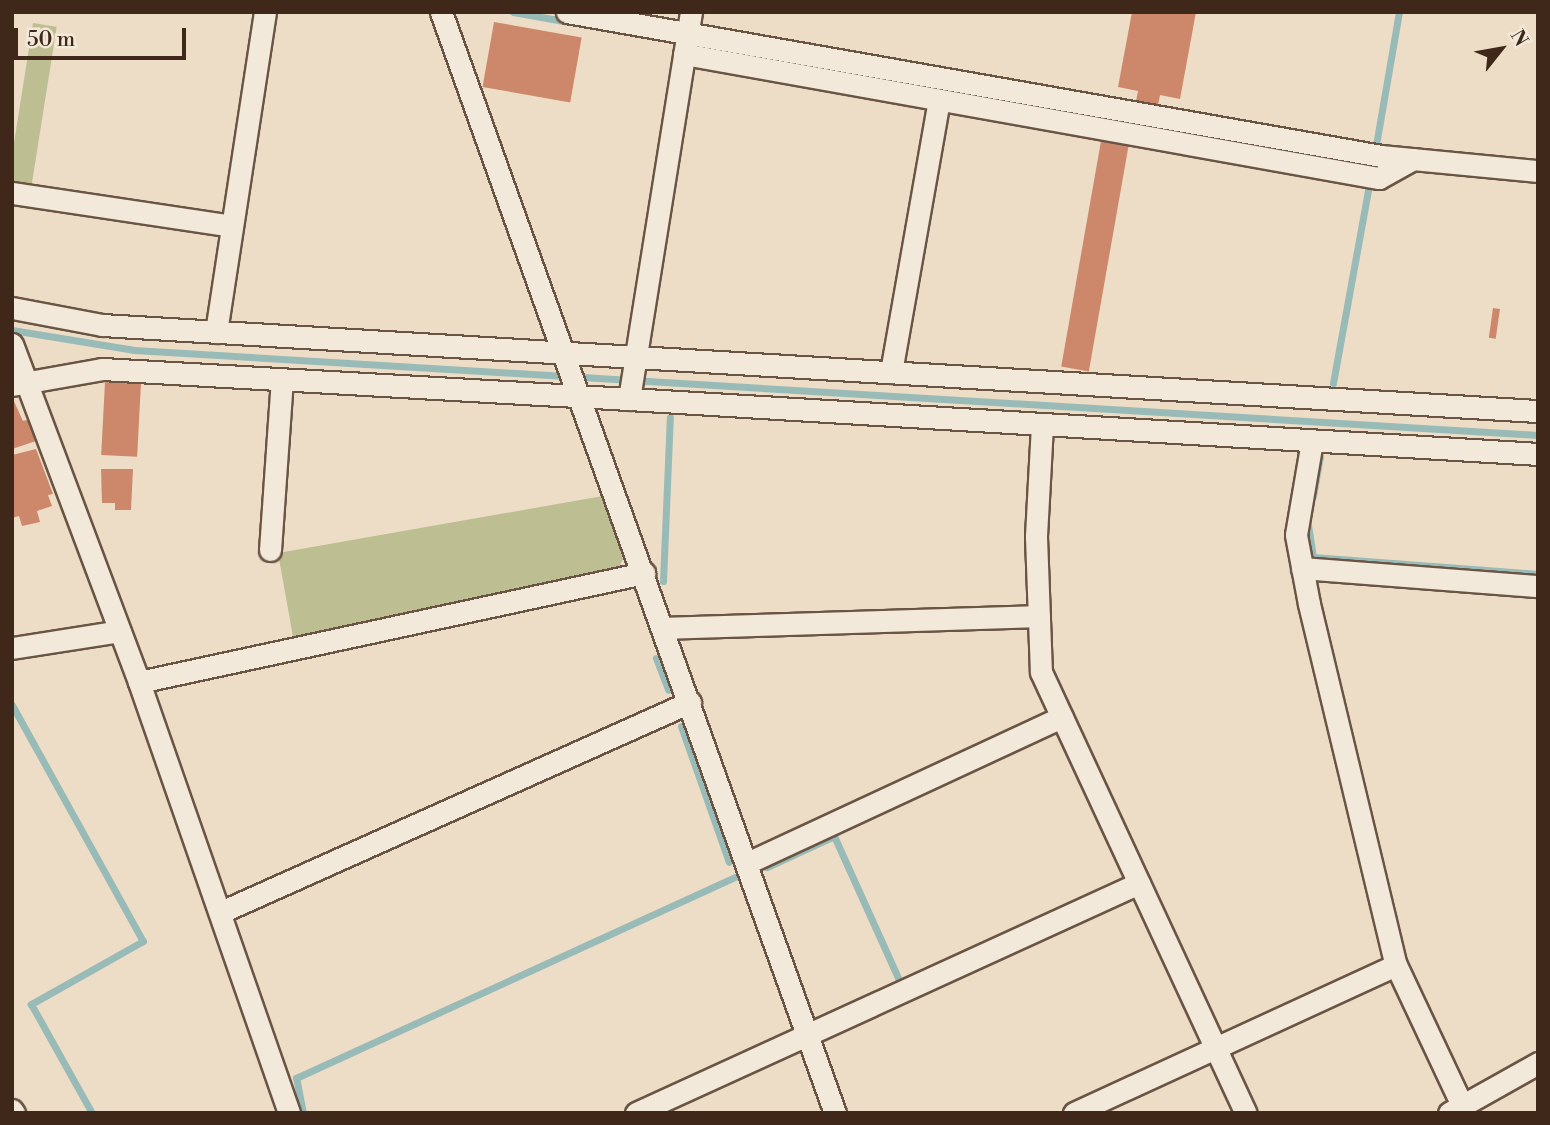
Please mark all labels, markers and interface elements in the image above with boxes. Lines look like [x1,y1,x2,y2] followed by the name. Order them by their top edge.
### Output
[18,14,189,58] scale bar
[1466,14,1536,84] north arrow
[1505,26,1533,51] text: N
[27,27,75,53] text: 50 m

